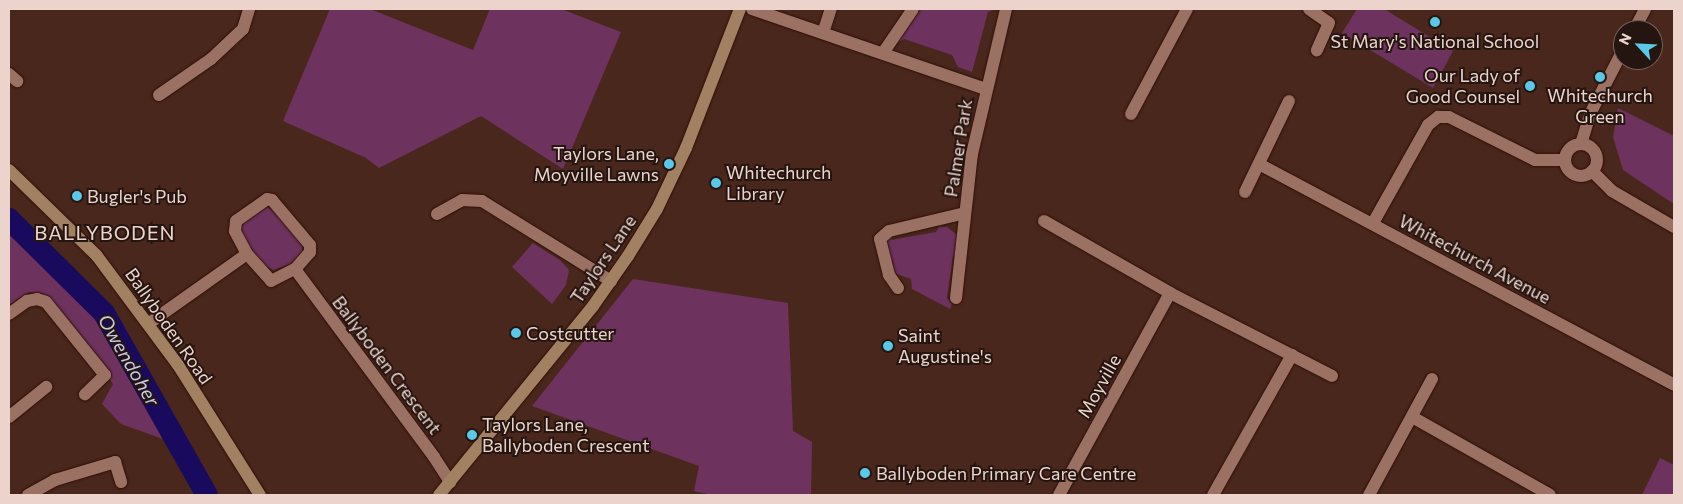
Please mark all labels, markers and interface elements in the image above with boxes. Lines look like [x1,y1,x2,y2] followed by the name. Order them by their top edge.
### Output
[1429,16,1441,28] marker: St Mary's National School
[1613,20,1663,70] north arrow
[1331,30,1539,52] place label: St Mary's National School
[1615,31,1635,47] text: N
[1406,65,1520,108] place label: Our Lady of Good Counsel
[1594,71,1606,83] marker: Whitechurch Green
[1524,80,1536,92] marker: Our Lady of Good Counsel
[1547,85,1653,128] place label: Whitechurch Green
[940,98,976,198] street label: Palmer Park
[534,143,659,186] place label: Taylors Lane, Moyville Lawns
[663,158,675,170] marker: Taylors Lane, Moyville Lawns
[726,162,831,204] place label: Whitechurch Library
[710,177,722,189] marker: Whitechurch Library
[87,185,187,207] place label: Bugler's Pub
[71,190,83,202] marker: Bugler's Pub
[1395,210,1555,308] street label: Whitechurch Avenue
[566,211,640,307] street label: Taylors Lane
[33,220,177,244] district label: BALLYBODEN
[121,264,217,388] street label: Ballyboden Road
[328,292,446,438] street label: Ballyboden Crescent
[94,310,164,410] water label: Owendoher
[526,322,615,344] place label: Costcutter
[898,325,992,368] place label: Saint Augustine's
[510,327,522,339] marker: Costcutter
[882,340,894,352] marker: Saint Augustine's
[1073,350,1125,422] street label: Moyville
[482,414,650,456] place label: Taylors Lane, Ballyboden Crescent
[466,429,478,441] marker: Taylors Lane, Ballyboden Crescent
[876,462,1136,484] place label: Ballyboden Primary Care Centre
[858,466,872,480] marker: Ballyboden Primary Care Centre

